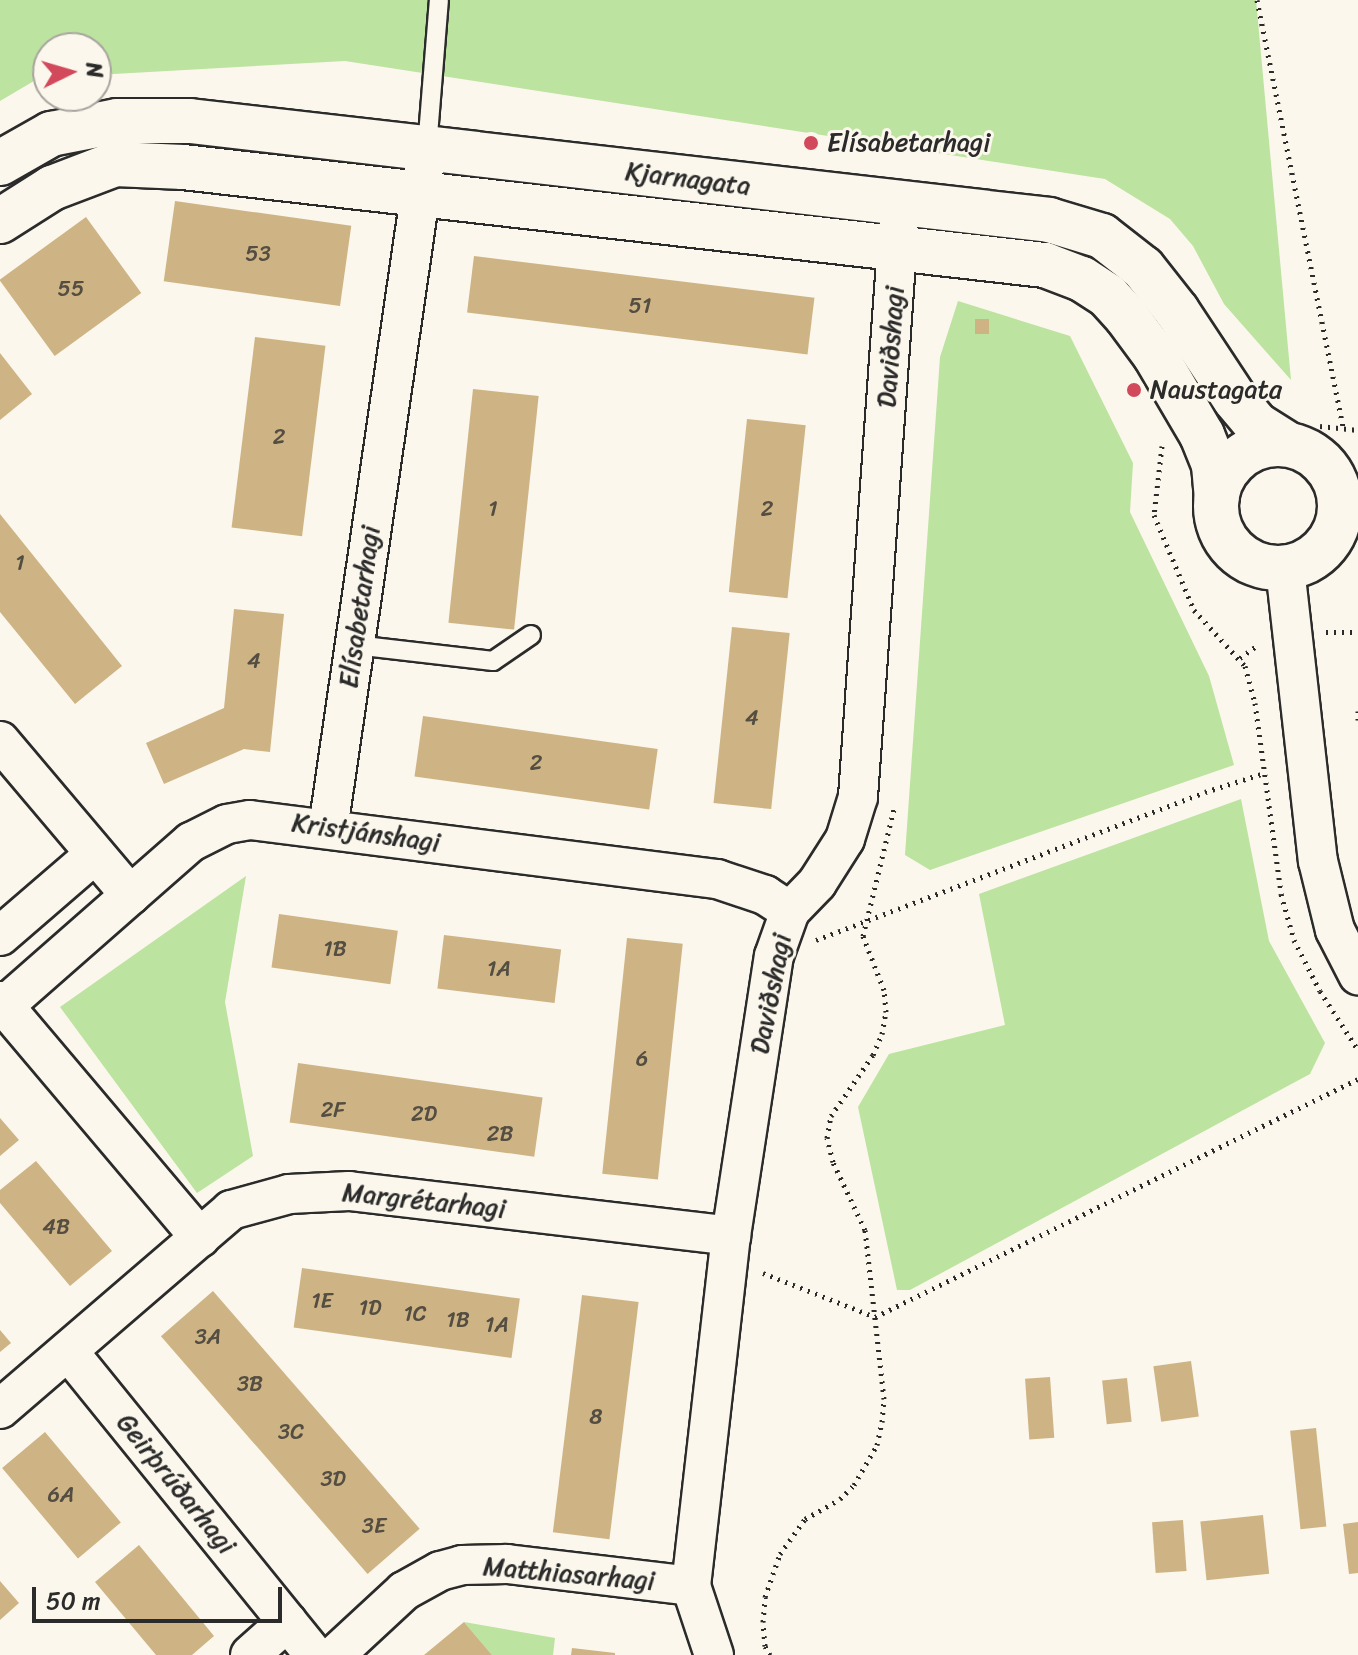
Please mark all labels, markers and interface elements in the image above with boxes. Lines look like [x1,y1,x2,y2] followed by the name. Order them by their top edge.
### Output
[32,32,112,112] north arrow
[74,61,115,79] text: N
[827,127,990,159] place label: Elísabetarhagi
[802,134,820,152] marker: Elísabetarhagi
[624,156,752,202] street label: Kjarnagata
[245,241,271,267] house number: 53
[58,276,84,302] house number: 55
[871,285,911,409] street label: Daviðshagi
[629,293,651,319] house number: 51
[1150,374,1282,406] place label: Naustagata
[1125,381,1143,399] marker: Naustagata
[273,424,285,450] house number: 2
[488,496,498,522] house number: 1
[761,496,773,522] house number: 2
[333,524,387,690] street label: Elísabetarhagi
[15,550,25,576] house number: 1
[247,648,261,674] house number: 4
[745,705,759,731] house number: 4
[530,750,542,776] house number: 2
[290,807,442,859] street label: Kristjánshagi
[744,931,798,1057] street label: Daviðshagi
[323,936,347,962] house number: 1B
[487,956,511,982] house number: 1A
[636,1046,648,1072] house number: 6
[321,1097,345,1123] house number: 2F
[411,1101,437,1127] house number: 2D
[487,1121,513,1147] house number: 2B
[341,1177,507,1225] street label: Margrétarhagi
[42,1214,70,1240] house number: 4B
[311,1288,333,1314] house number: 1E
[359,1295,381,1321] house number: 1D
[403,1301,427,1327] house number: 1C
[446,1307,470,1333] house number: 1B
[485,1312,509,1338] house number: 1A
[195,1324,221,1350] house number: 3A
[237,1371,263,1397] house number: 3B
[589,1404,603,1430] house number: 8
[110,1408,242,1560] street label: Geirþrúðarhagi
[278,1419,304,1445] house number: 3C
[320,1466,346,1492] house number: 3D
[48,1482,74,1508] house number: 6A
[362,1513,386,1539] house number: 3E
[482,1551,656,1597] street label: Matthiasarhagi
[36,1571,286,1621] scale bar
[46,1580,101,1622] text: 50 m

